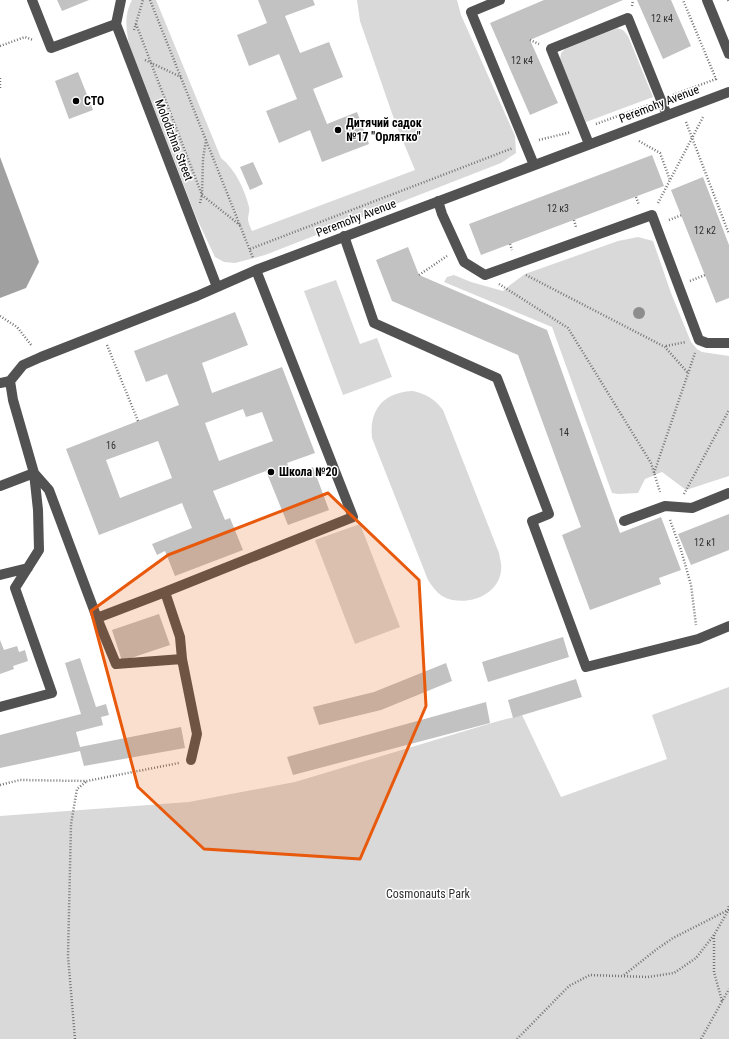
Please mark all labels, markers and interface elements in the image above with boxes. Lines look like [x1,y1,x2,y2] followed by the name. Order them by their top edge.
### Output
[651,13,673,24] house number: 12 к4
[511,55,533,66] house number: 12 к4
[617,82,701,126] street label: Peremohy Avenue
[84,94,104,108] place label: СТО
[71,96,81,106] marker: СТО
[152,97,196,183] street label: Molodizhna Street
[346,116,422,144] place label: Дитячий садок №17 "Орлятко"
[333,125,343,135] marker: Дитячий садок №17 "Орлятко"
[314,196,398,240] street label: Peremohy Avenue
[547,203,569,214] house number: 12 к3
[694,225,716,236] house number: 12 к2
[559,427,569,438] house number: 14
[106,440,116,451] house number: 16
[279,465,338,479] place label: Школа №20
[266,467,276,477] marker: Школа №20
[694,537,716,548] house number: 12 к1
[386,887,471,901] park label: Cosmonauts Park

